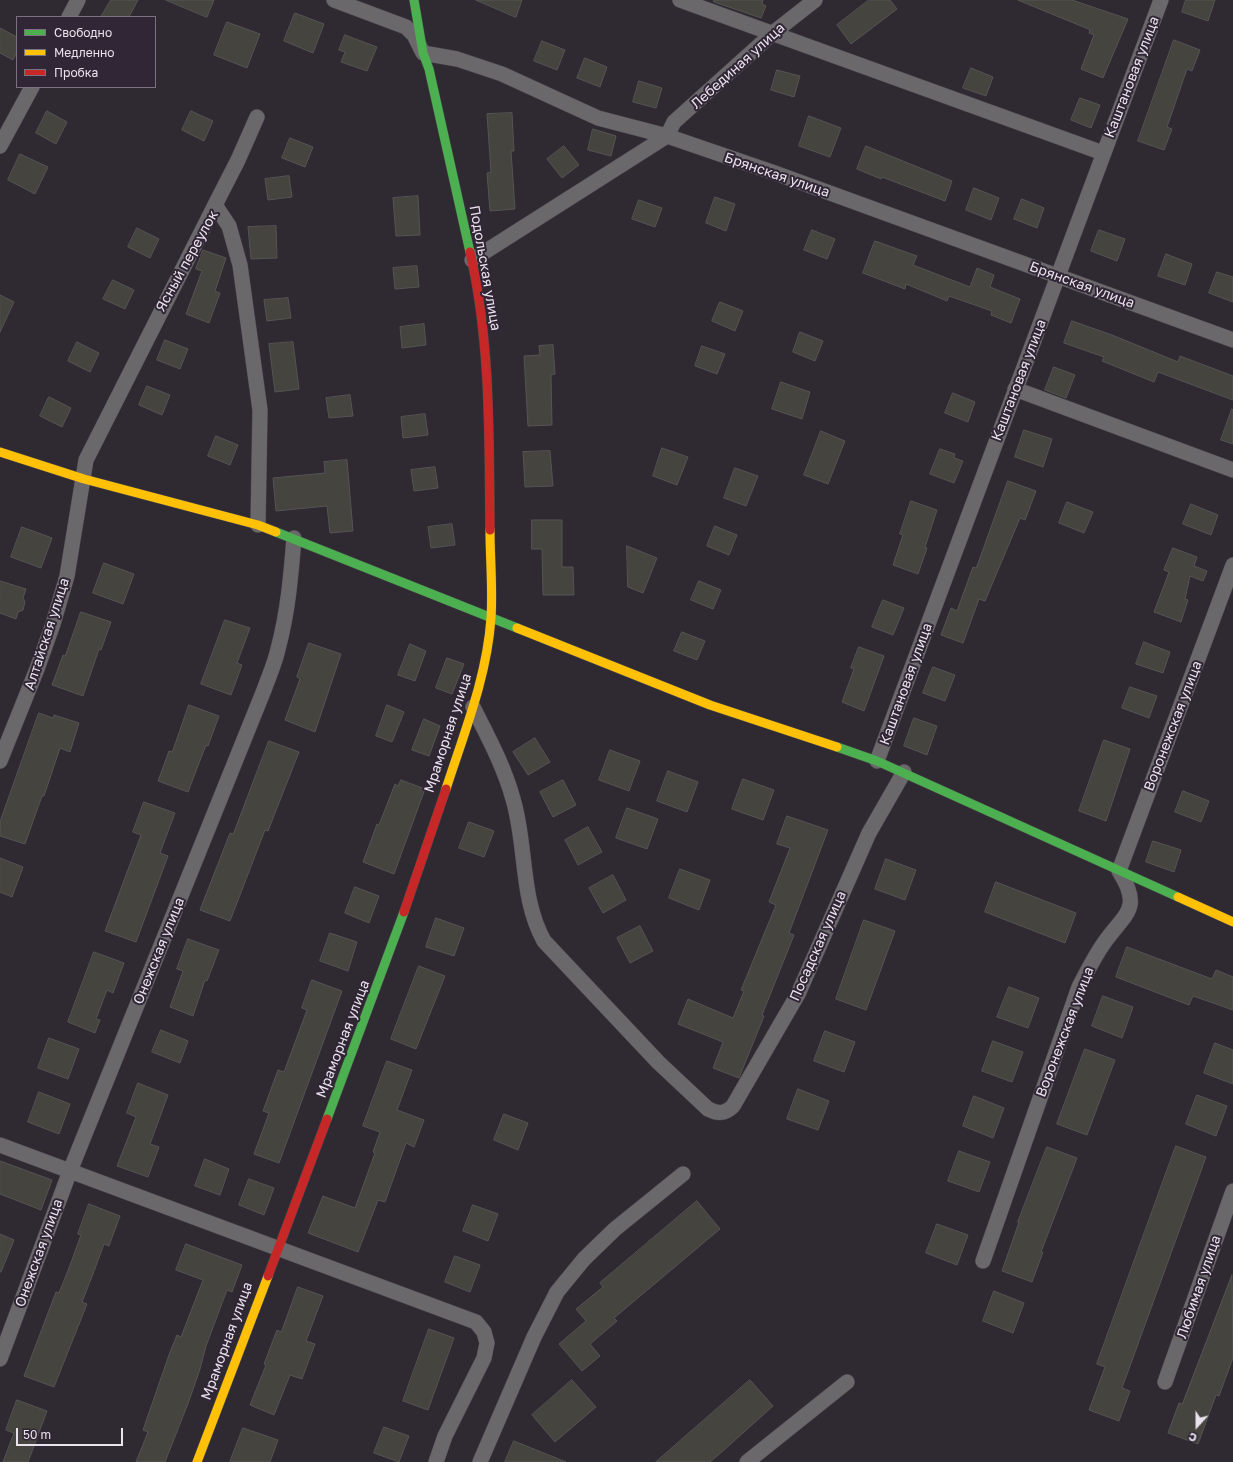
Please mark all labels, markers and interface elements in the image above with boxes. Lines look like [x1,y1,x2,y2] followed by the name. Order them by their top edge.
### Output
[1101,14,1163,140] street label: Каштановая улица
[16,16,156,88] legend
[688,19,788,113] street label: Лебединая улица
[54,25,112,40] text: Свободно
[54,45,114,60] text: Медленно
[54,65,98,80] text: Пробка
[722,149,832,201] street label: Брянская улица
[466,204,504,332] street label: Подольская улица
[152,207,222,315] street label: Ясный переулок
[1027,258,1137,312] street label: Брянская улица
[988,317,1050,443] street label: Каштановая улица
[21,576,73,692] street label: Алтайская улица
[876,621,936,747] street label: Каштановая улица
[1140,659,1206,793] street label: Воронежская улица
[421,671,475,795] street label: Мраморная улица
[786,888,850,1004] street label: Посадская улица
[130,895,188,1007] street label: Онежская улица
[1032,965,1098,1099] street label: Воронежская улица
[313,978,373,1100] street label: Мраморная улица
[12,1197,66,1309] street label: Онежская улица
[1173,1233,1225,1341] street label: Любимая улица
[198,1280,256,1402] street label: Мраморная улица
[1177,1406,1217,1446] north arrow
[18,1420,125,1446] scale bar
[23,1427,51,1442] text: 50 m
[1187,1430,1198,1445] text: С

